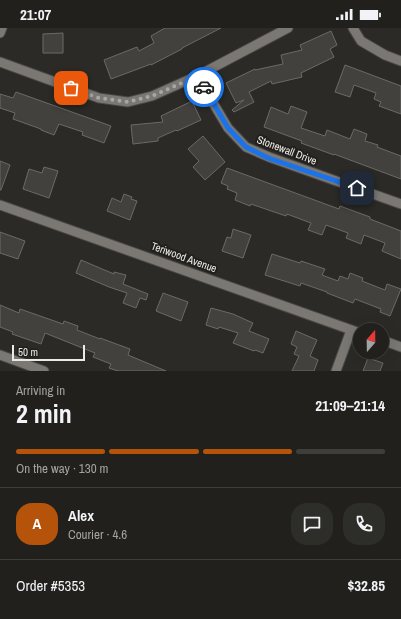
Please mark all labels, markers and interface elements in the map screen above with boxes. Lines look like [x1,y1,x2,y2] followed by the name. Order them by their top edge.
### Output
[20,4,51,25] text: 21:07
[184,67,224,107] courier
[54,71,88,105] pin
[193,76,215,98] icon: car
[60,77,82,99] icon: bag
[255,132,319,168] street label: Stonewall Drive
[340,171,374,205] pin
[346,177,368,199] icon: home
[149,239,219,275] street label: Teriwood Avenue
[353,323,389,359] north arrow
[353,323,389,359] map controls
[12,343,85,362] scale bar
[18,345,38,359] text: 50 m
[16,382,65,399] text: Arriving in
[315,395,385,416] text: 21:09–21:14
[16,396,72,431] text: 2 min
[16,460,108,477] text: On the way · 130 m
[291,503,333,545] button: chat
[343,503,385,545] button: phone
[68,505,94,526] text: Alex
[33,513,41,534] text: A
[68,526,127,543] text: Courier · 4.6
[16,575,85,596] text: Order #5353
[347,575,385,596] text: $32.85

